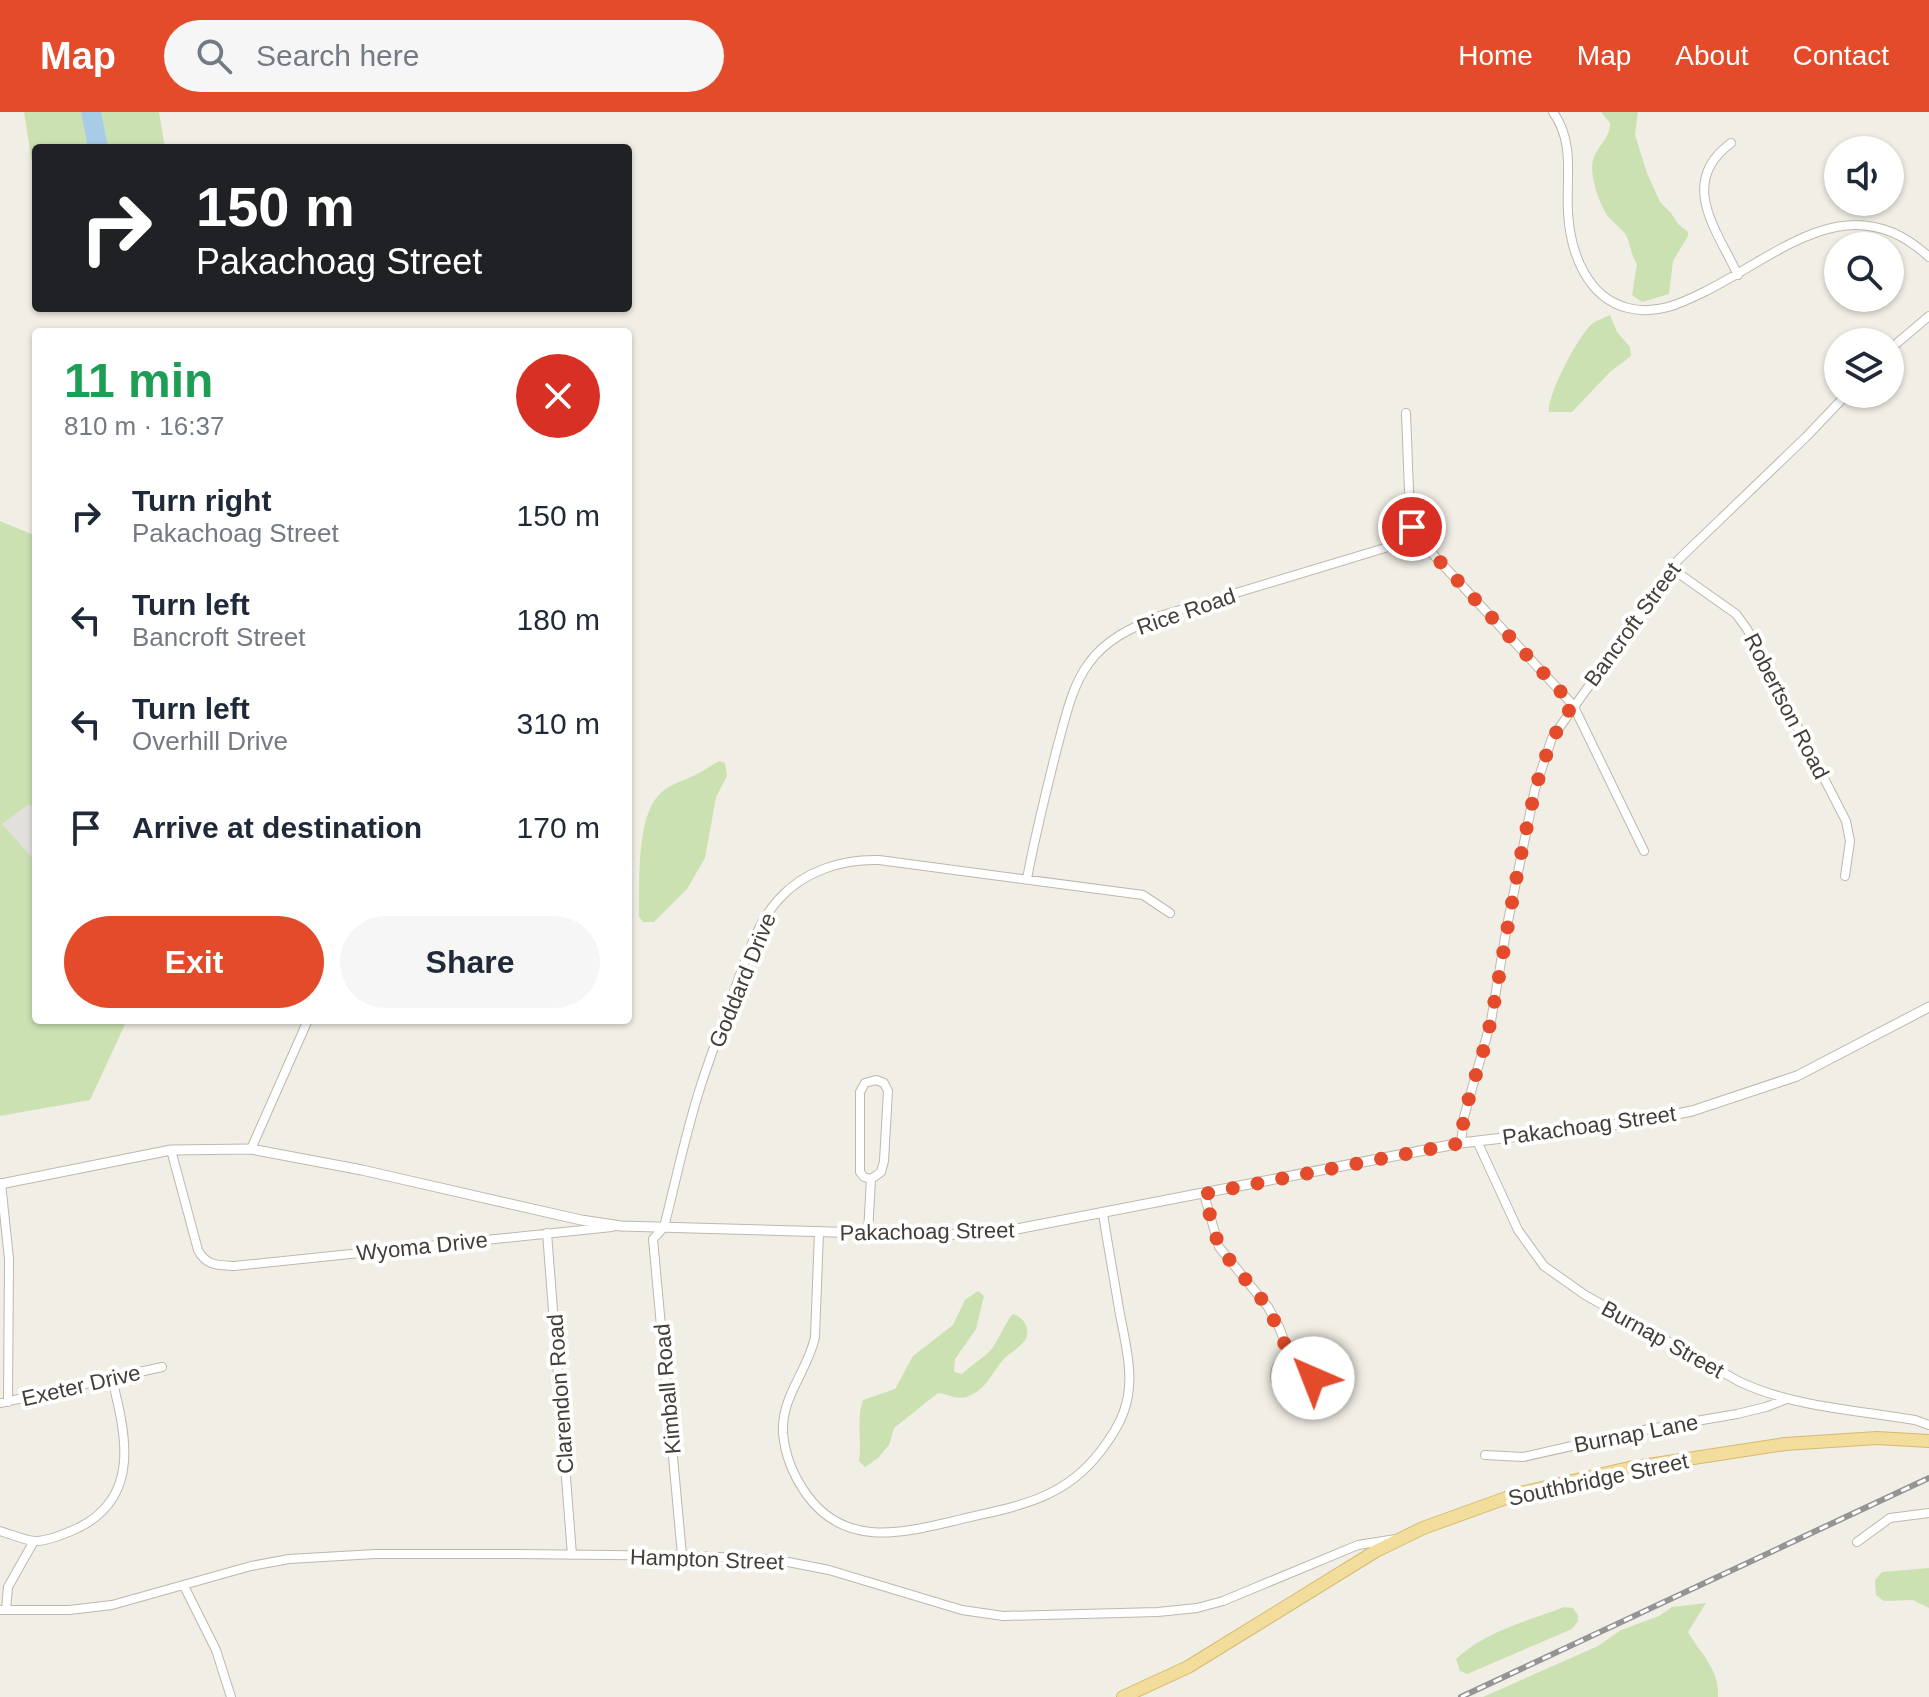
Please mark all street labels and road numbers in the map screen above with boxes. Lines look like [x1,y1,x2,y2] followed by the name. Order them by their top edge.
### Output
[1579,558,1686,691] street label: Bancroft Street
[1134,583,1239,640] street label: Rice Road
[1739,629,1834,783] street label: Robertson Road
[704,909,781,1051] street label: Goddard Drive
[1501,1101,1677,1150] street label: Pakachoag Street
[839,1217,1015,1246] street label: Pakachoag Street
[355,1227,489,1266] street label: Wyoma Drive
[1597,1296,1728,1383] street label: Burnap Street
[542,1313,579,1475] street label: Clarendon Road
[649,1323,686,1455] street label: Kimball Road
[19,1360,143,1411] street label: Exeter Drive
[1572,1409,1700,1458] street label: Burnap Lane
[1506,1448,1690,1511] street label: Southbridge Street
[630,1544,784,1575] street label: Hampton Street

